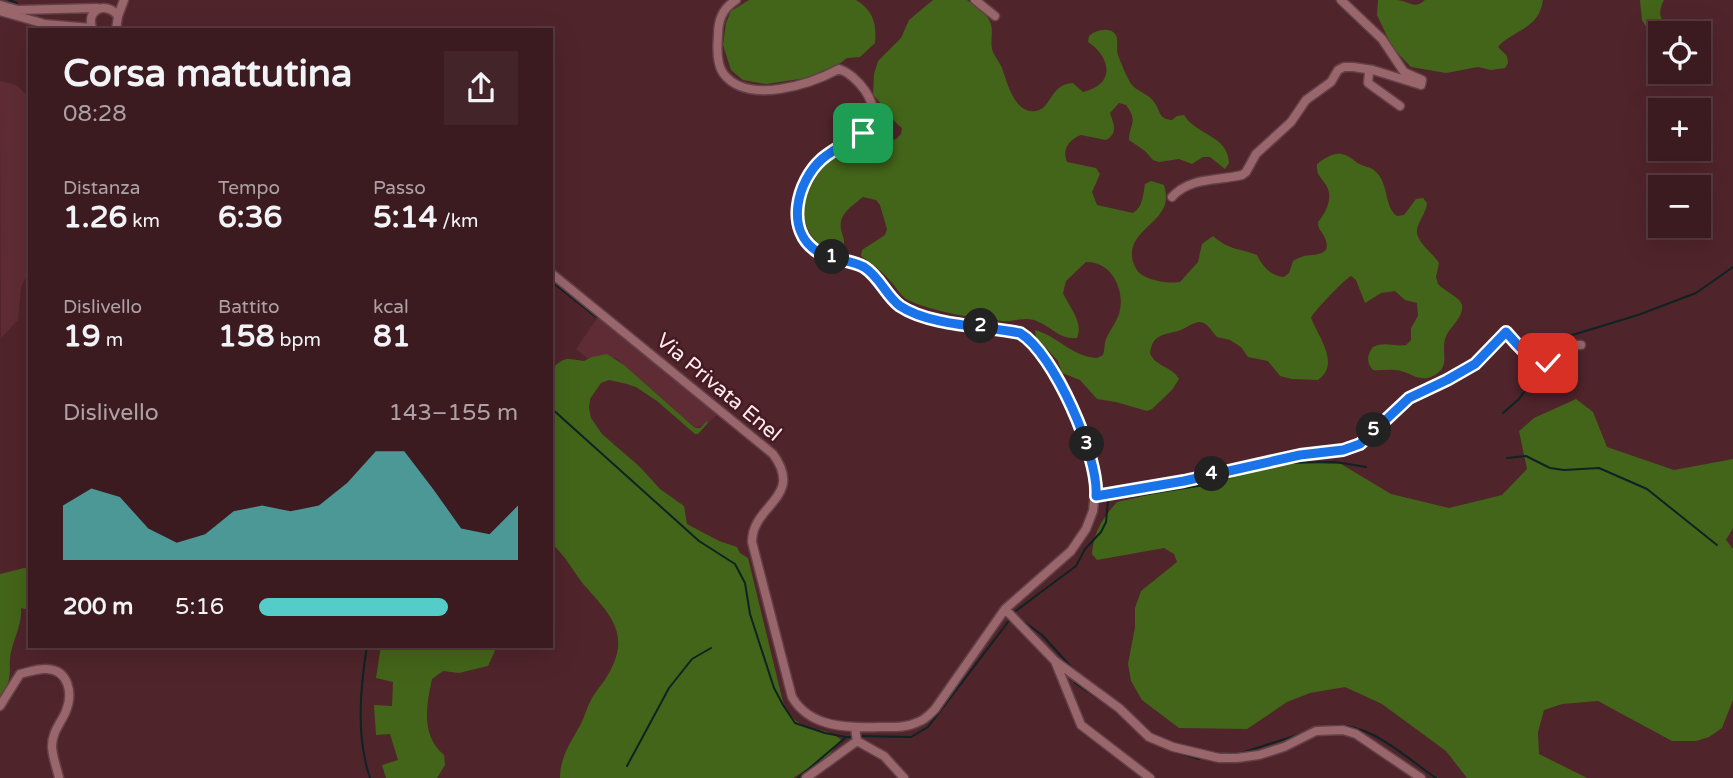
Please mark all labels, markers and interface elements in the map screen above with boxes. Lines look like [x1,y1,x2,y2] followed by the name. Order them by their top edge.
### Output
[1648,21,1711,238] map controls
[1648,21,1711,84] button: locate
[63,51,352,97] text: Corsa mattutina
[444,51,518,125] button: share
[1648,98,1711,161] button: +
[63,100,127,128] text: 08:28
[833,103,893,163] pin
[844,114,882,152] icon: arrive
[1648,175,1711,238] button: −
[63,177,141,199] text: Distanza
[218,177,280,199] text: Tempo
[373,177,426,199] text: Passo
[63,199,127,236] text: 1.26
[218,199,282,236] text: 6:36
[373,199,437,236] text: 5:14
[127,210,160,232] text: km
[437,210,478,232] text: /km
[814,240,850,274] pin: 1
[826,245,837,267] text: 1
[63,296,142,318] text: Dislivello
[218,296,280,318] text: Battito
[373,296,409,318] text: kcal
[964,308,998,344] pin: 2
[975,314,986,336] text: 2
[63,318,101,355] text: 19
[218,318,275,355] text: 158
[373,318,411,355] text: 81
[651,328,786,447] street label: Via Privata Enel
[101,329,123,351] text: m
[275,329,321,351] text: bpm
[1518,333,1578,393] pin
[1529,344,1567,382] icon: check
[63,399,159,427] text: Dislivello
[389,399,518,427] text: 143–155 m
[1356,412,1392,448] pin: 5
[1368,418,1379,440] text: 5
[1070,426,1104,462] pin: 3
[1081,432,1092,454] text: 3
[1194,456,1230,491] pin: 4
[1206,462,1217,484] text: 4
[63,593,133,621] text: 200 m
[175,593,224,621] text: 5:16

